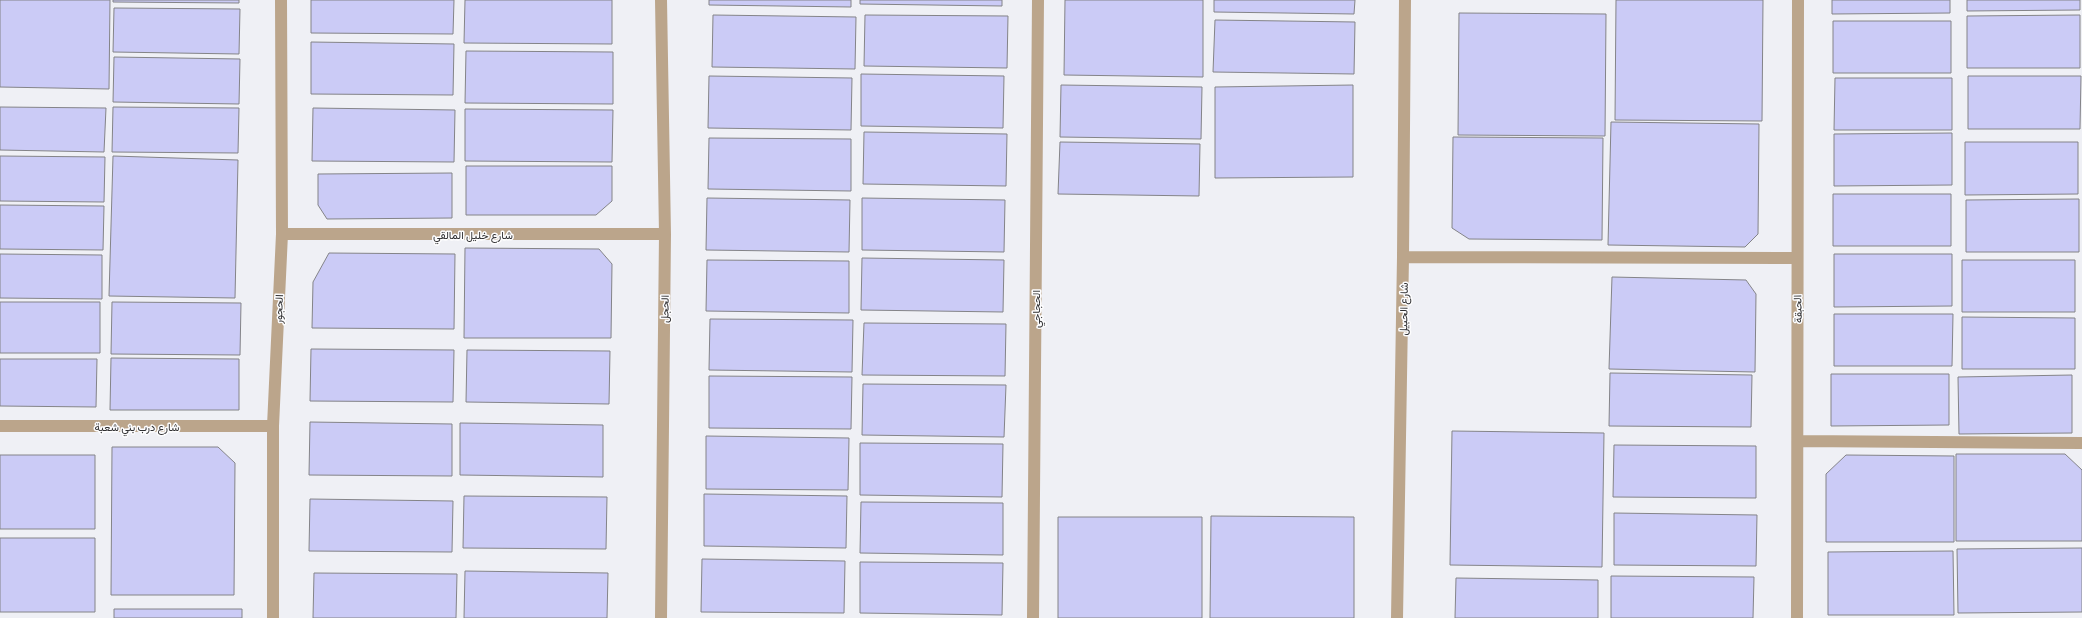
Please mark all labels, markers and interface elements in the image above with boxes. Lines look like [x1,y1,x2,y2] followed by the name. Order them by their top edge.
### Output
[433,227,513,245] street label: شارع خليل المالقي
[1395,282,1412,336] street label: شارع الحبيل
[1028,290,1046,328] street label: الحجاجي
[270,294,286,325] street label: الحجور
[656,295,672,323] street label: الحجل
[1789,295,1805,323] street label: الحبقة
[94,419,180,437] street label: شارع درب بني شعبة

